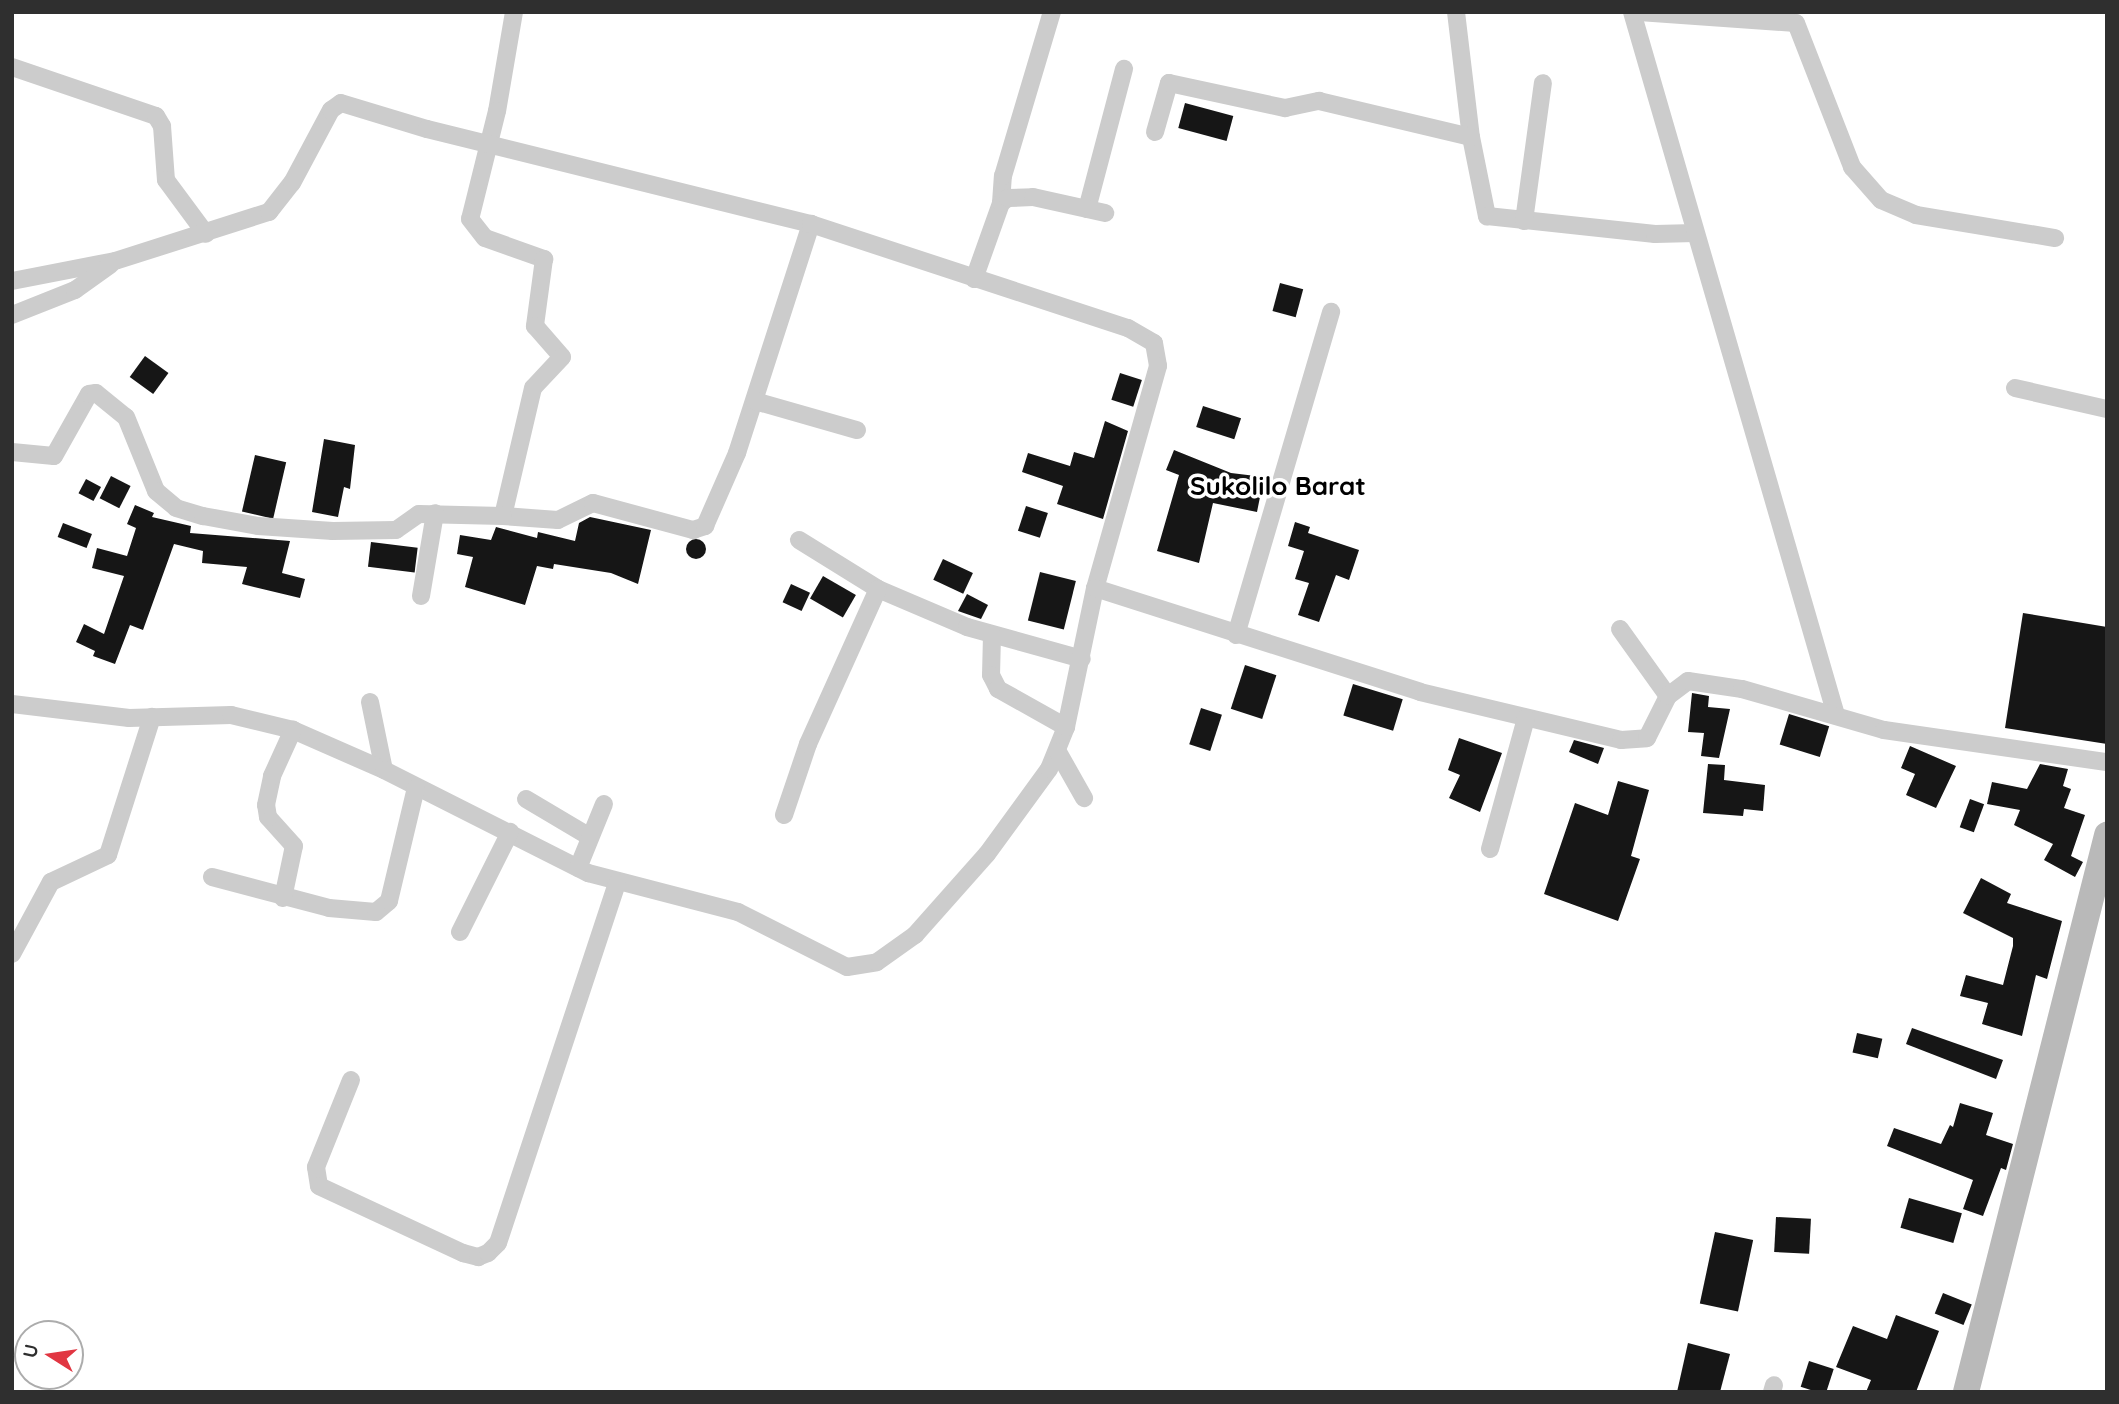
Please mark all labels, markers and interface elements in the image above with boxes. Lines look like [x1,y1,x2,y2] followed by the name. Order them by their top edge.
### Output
[1190,470,1366,502] district label: Sukolilo Barat
[14,1320,84,1390] north arrow
[17,1342,44,1360] text: U

